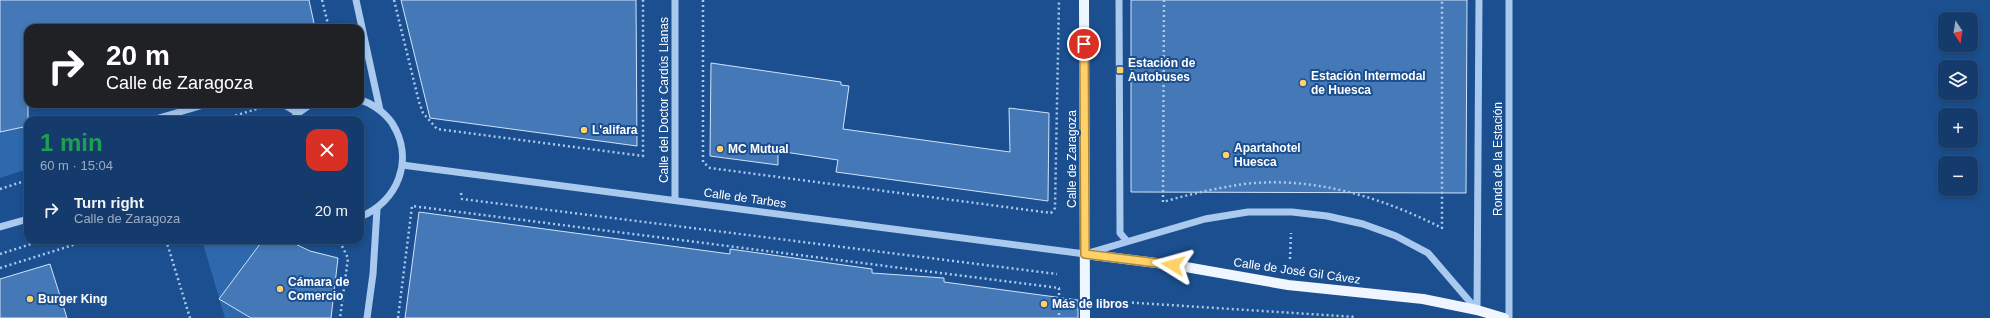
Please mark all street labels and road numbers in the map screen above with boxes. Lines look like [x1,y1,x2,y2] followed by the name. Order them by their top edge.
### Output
[657,17,671,183] street label: Calle del Doctor Cardús Llanas
[1491,102,1505,216] street label: Ronda de la Estación
[1065,110,1079,208] street label: Calle de Zaragoza
[703,185,787,211] street label: Calle de Tarbes
[1233,255,1361,287] street label: Calle de José Gil Cávez

